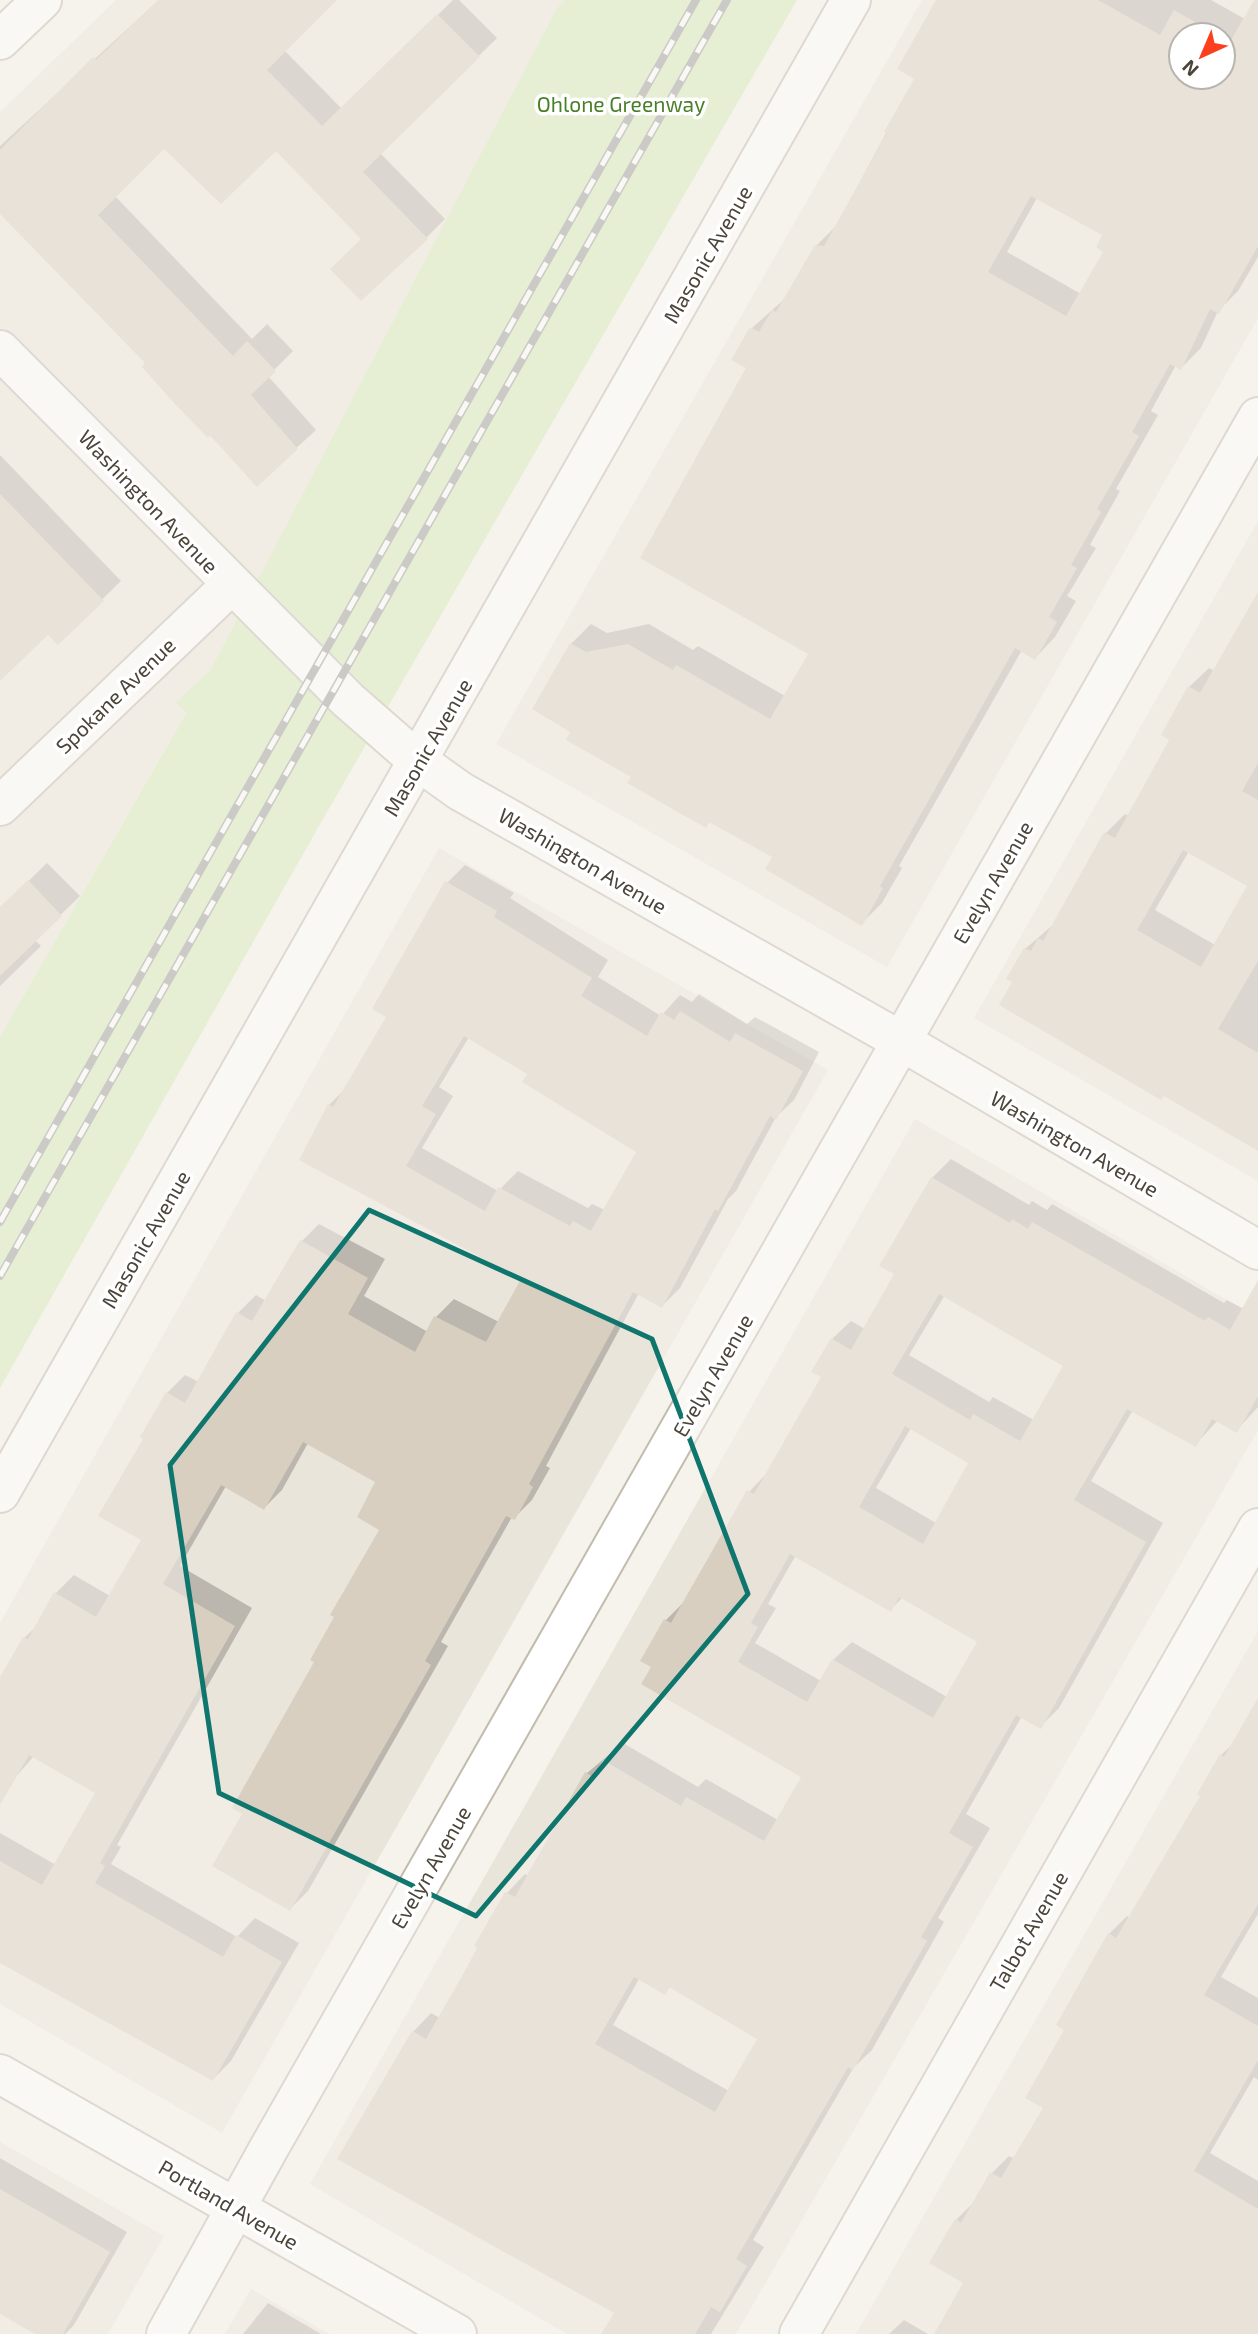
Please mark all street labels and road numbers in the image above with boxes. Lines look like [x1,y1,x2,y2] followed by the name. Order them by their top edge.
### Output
[657,181,757,327] street label: Masonic Avenue
[74,424,224,578] street label: Washington Avenue
[50,632,180,758] street label: Spokane Avenue
[377,674,477,820] street label: Masonic Avenue
[495,802,671,918] street label: Washington Avenue
[947,816,1037,948] street label: Evelyn Avenue
[987,1085,1163,1201] street label: Washington Avenue
[95,1166,195,1312] street label: Masonic Avenue
[667,1309,757,1441] street label: Evelyn Avenue
[385,1801,475,1933] street label: Evelyn Avenue
[984,1867,1072,1995] street label: Talbot Avenue
[155,2154,303,2254] street label: Portland Avenue

